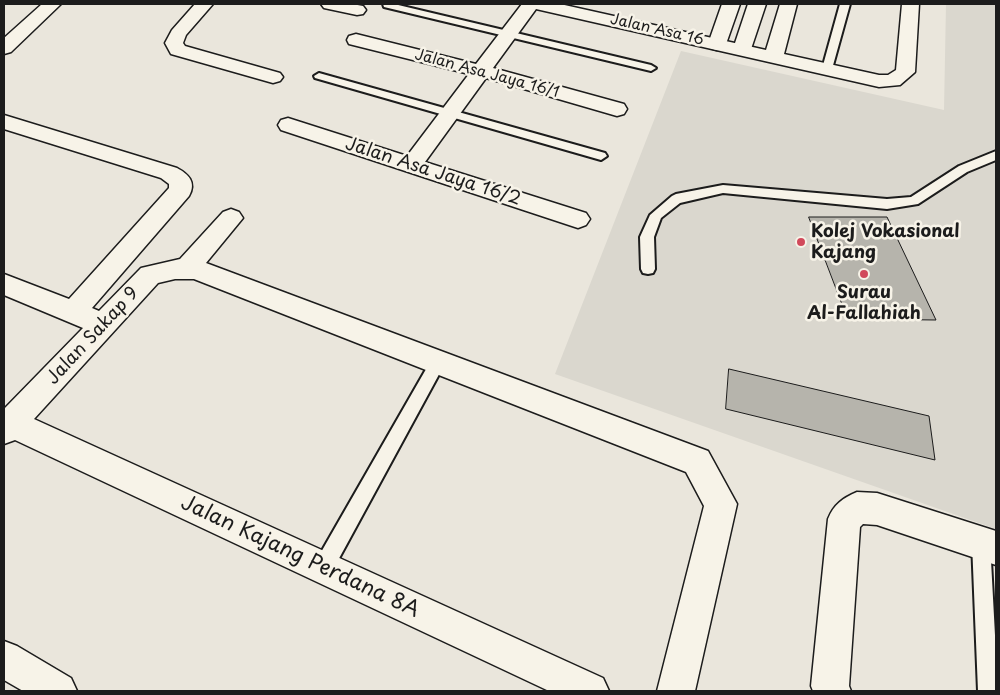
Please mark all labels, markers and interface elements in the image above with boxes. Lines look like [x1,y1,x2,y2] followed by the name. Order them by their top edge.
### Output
[608,10,706,50] street label: Jalan Asa 16
[413,46,561,102] street label: Jalan Asa Jaya 16/1
[343,133,523,211] street label: Jalan Asa Jaya 16/2
[811,221,960,264] place label: Kolej Vokasional Kajang
[795,236,807,248] marker: Kolej Vokasional Kajang
[858,268,870,280] marker: Surau Al-Fallahiah
[807,282,921,324] place label: Surau Al-Fallahiah
[42,283,144,389] street label: Jalan Sakap 9
[177,491,423,623] street label: Jalan Kajang Perdana 8A

